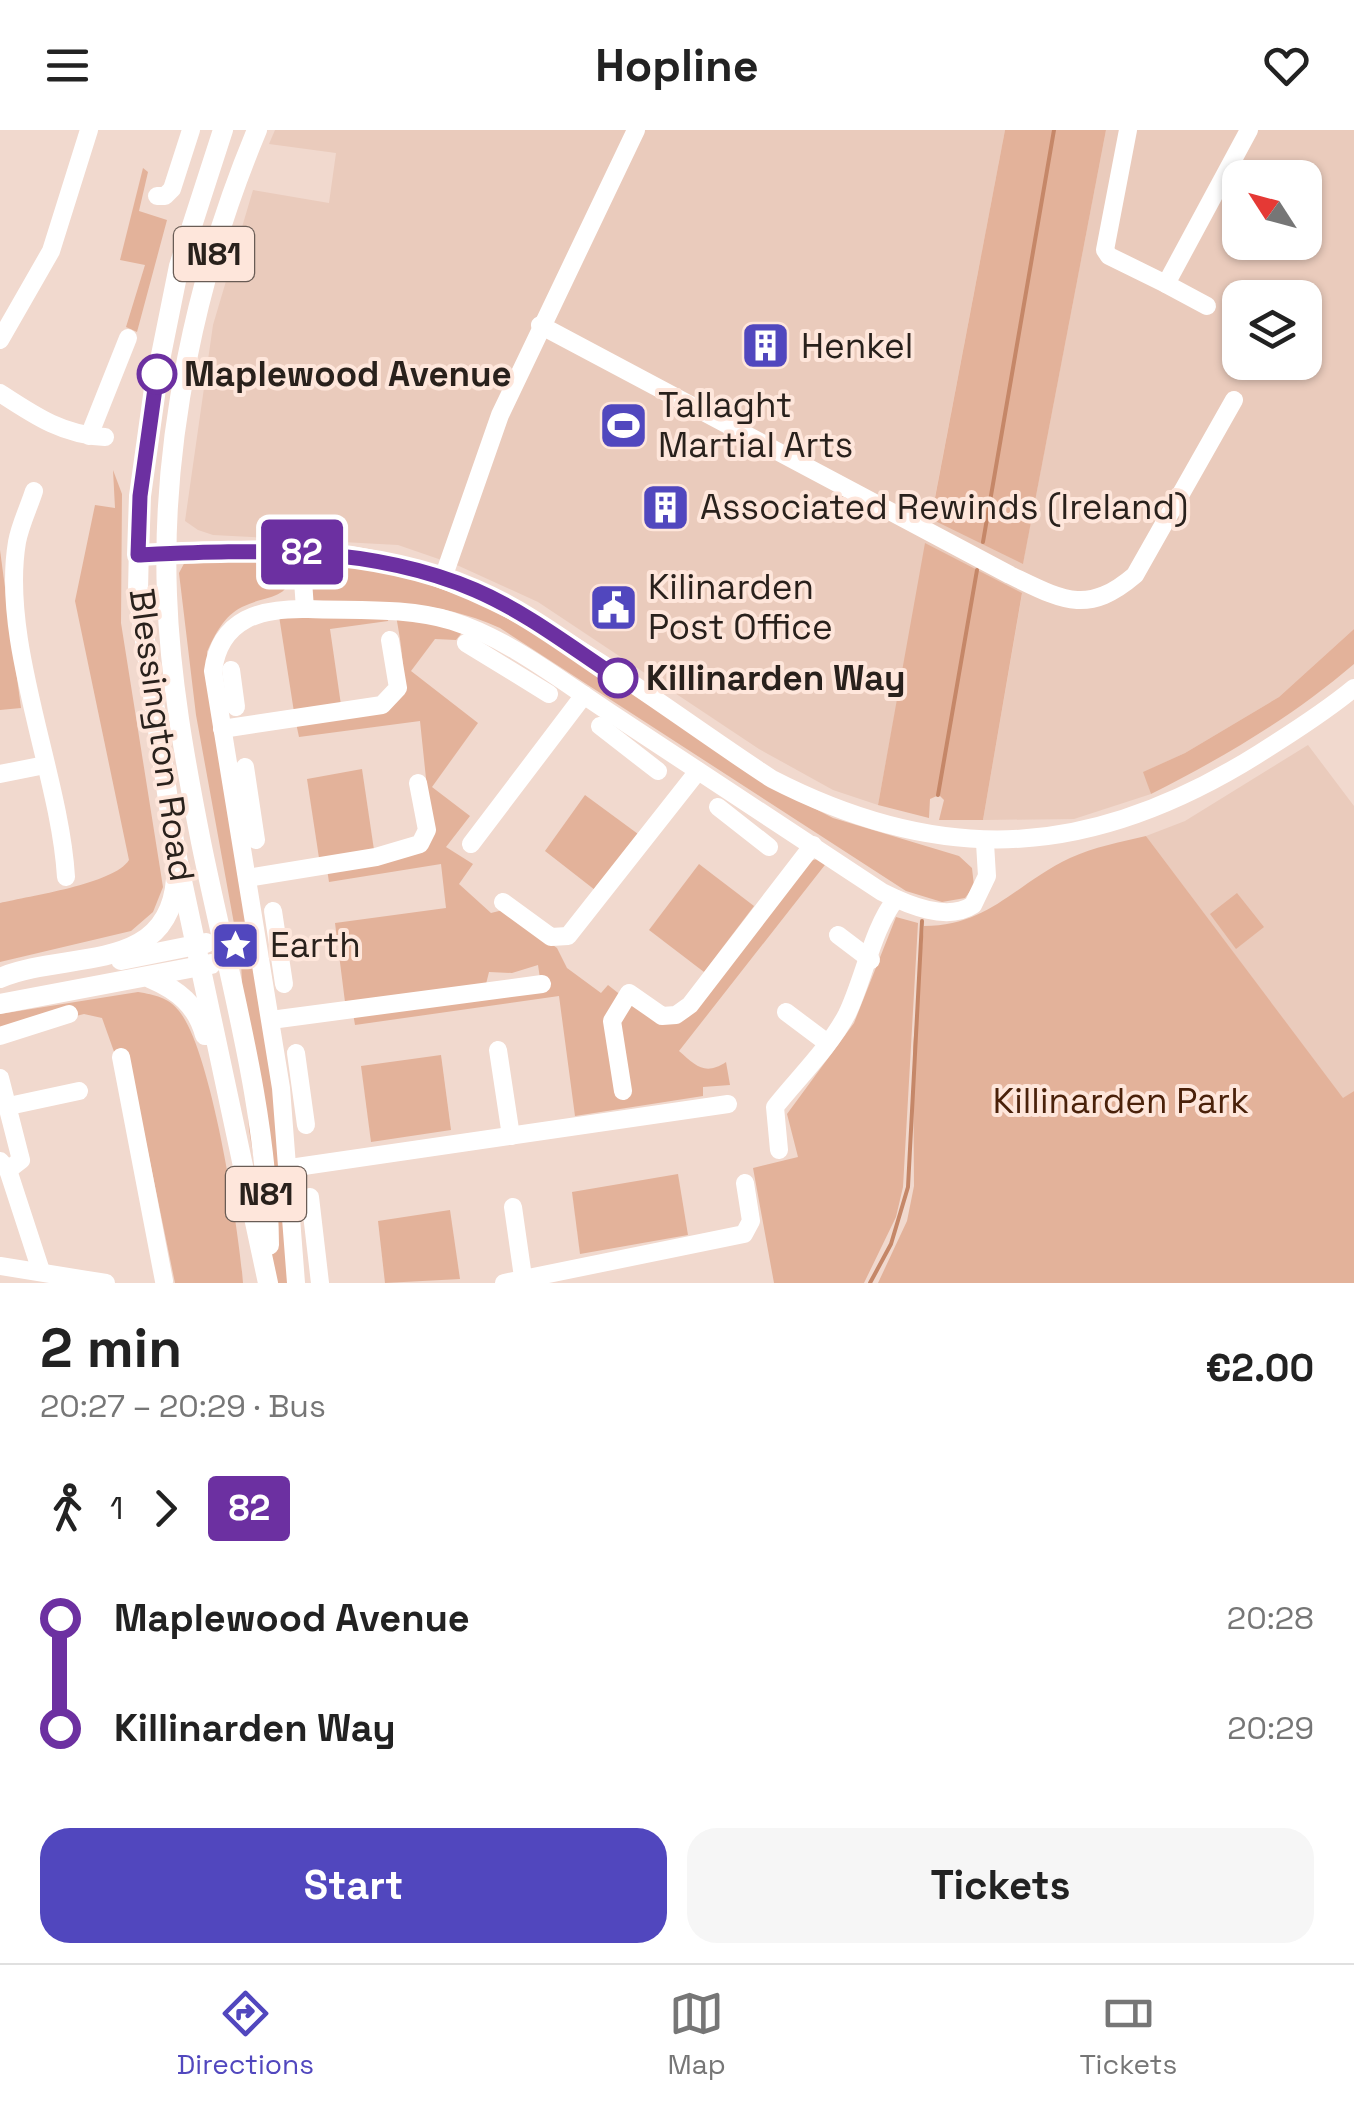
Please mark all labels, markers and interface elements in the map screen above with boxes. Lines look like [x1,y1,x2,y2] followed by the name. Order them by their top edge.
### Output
[595,37,759,94] text: Hopline
[40,38,95,93] icon: menu
[1259,38,1314,93] icon: heart
[1222,160,1322,260] north arrow
[1222,160,1322,380] map controls
[174,227,254,281] road number: N81
[1222,280,1322,380] button: layers
[740,320,792,372] building icon: Henkel
[801,324,913,368] place label: Henkel
[184,352,512,396] place label: Maplewood Avenue
[138,355,176,393] marker: Maplewood Avenue
[658,383,853,467] place label: Tallaght Martial Arts
[597,399,649,451] sports icon: Tallaght Martial Arts
[639,481,691,533] building icon: Associated Rewinds (Ireland)
[700,485,1188,529] place label: Associated Rewinds (Ireland)
[257,520,347,584] line badge: 82
[281,530,323,574] text: 82
[648,565,833,649] place label: Kilinarden Post Office
[587,581,639,633] public building icon: Kilinarden Post Office
[120,586,204,884] street label: Blessington Road
[646,656,905,700] place label: Killinarden Way
[599,659,637,697] marker: Killinarden Way
[209,919,261,971] place icon: Earth
[270,923,361,967] place label: Earth
[993,1079,1249,1123] park label: Killinarden Park
[226,1167,306,1221] road number: N81
[40,1313,182,1383] text: 2 min
[1206,1344,1314,1392] text: €2.00
[40,1386,326,1426] text: 20:27 – 20:29 · Bus
[40,1481,95,1536] icon: walk
[138,1481,193,1536] icon: forward
[228,1486,270,1530] text: 82
[110,1488,123,1528] text: 1
[114,1594,470,1642] text: Maplewood Avenue
[1227,1598,1314,1638] text: 20:28
[114,1704,396,1752] text: Killinarden Way
[1227,1708,1314,1748] text: 20:29
[40,1828,667,1943] button: Start
[687,1828,1314,1943] button: Tickets
[177,1986,314,2082] tab: Directions
[668,1986,726,2082] tab: Map
[1079,1986,1177,2082] tab: Tickets

